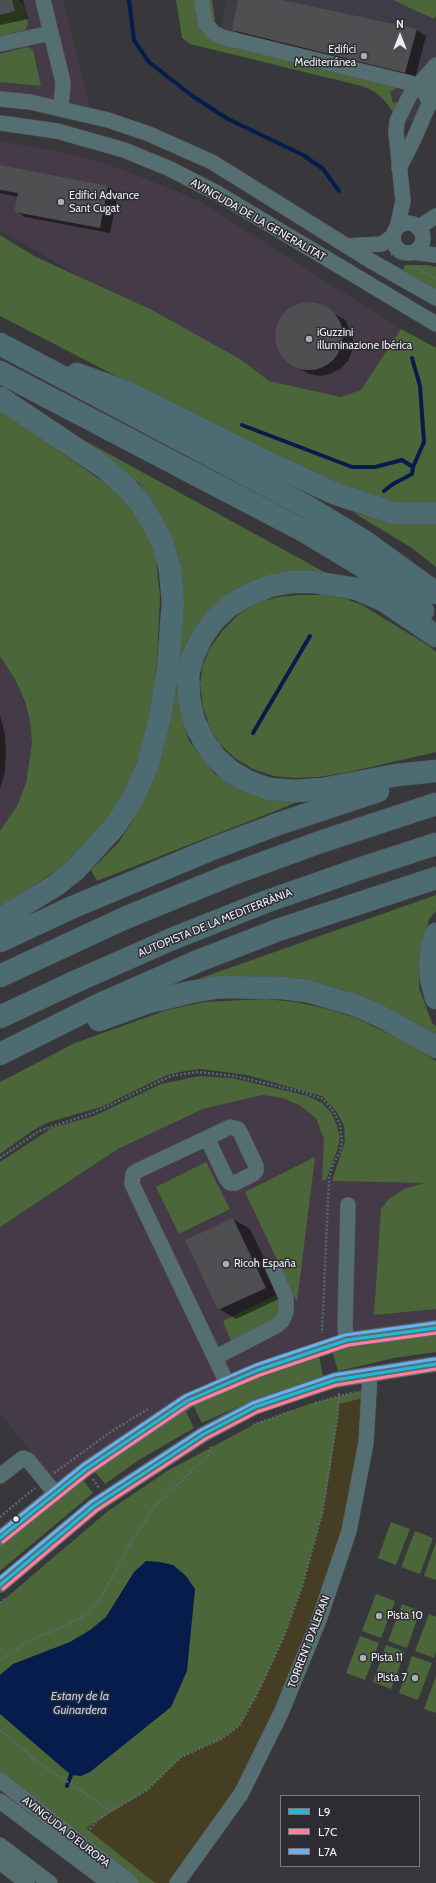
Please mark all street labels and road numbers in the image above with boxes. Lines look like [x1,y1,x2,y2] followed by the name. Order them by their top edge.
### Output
[188,176,328,264] street label: AVINGUDA DE LA GENERALITAT
[136,886,294,960] street label: AUTOPISTA DE LA MEDITERRÀNIA
[285,1594,333,1690] street label: TORRENT D'ALERAN
[20,1794,112,1870] street label: AVINGUDA D'EUROPA

